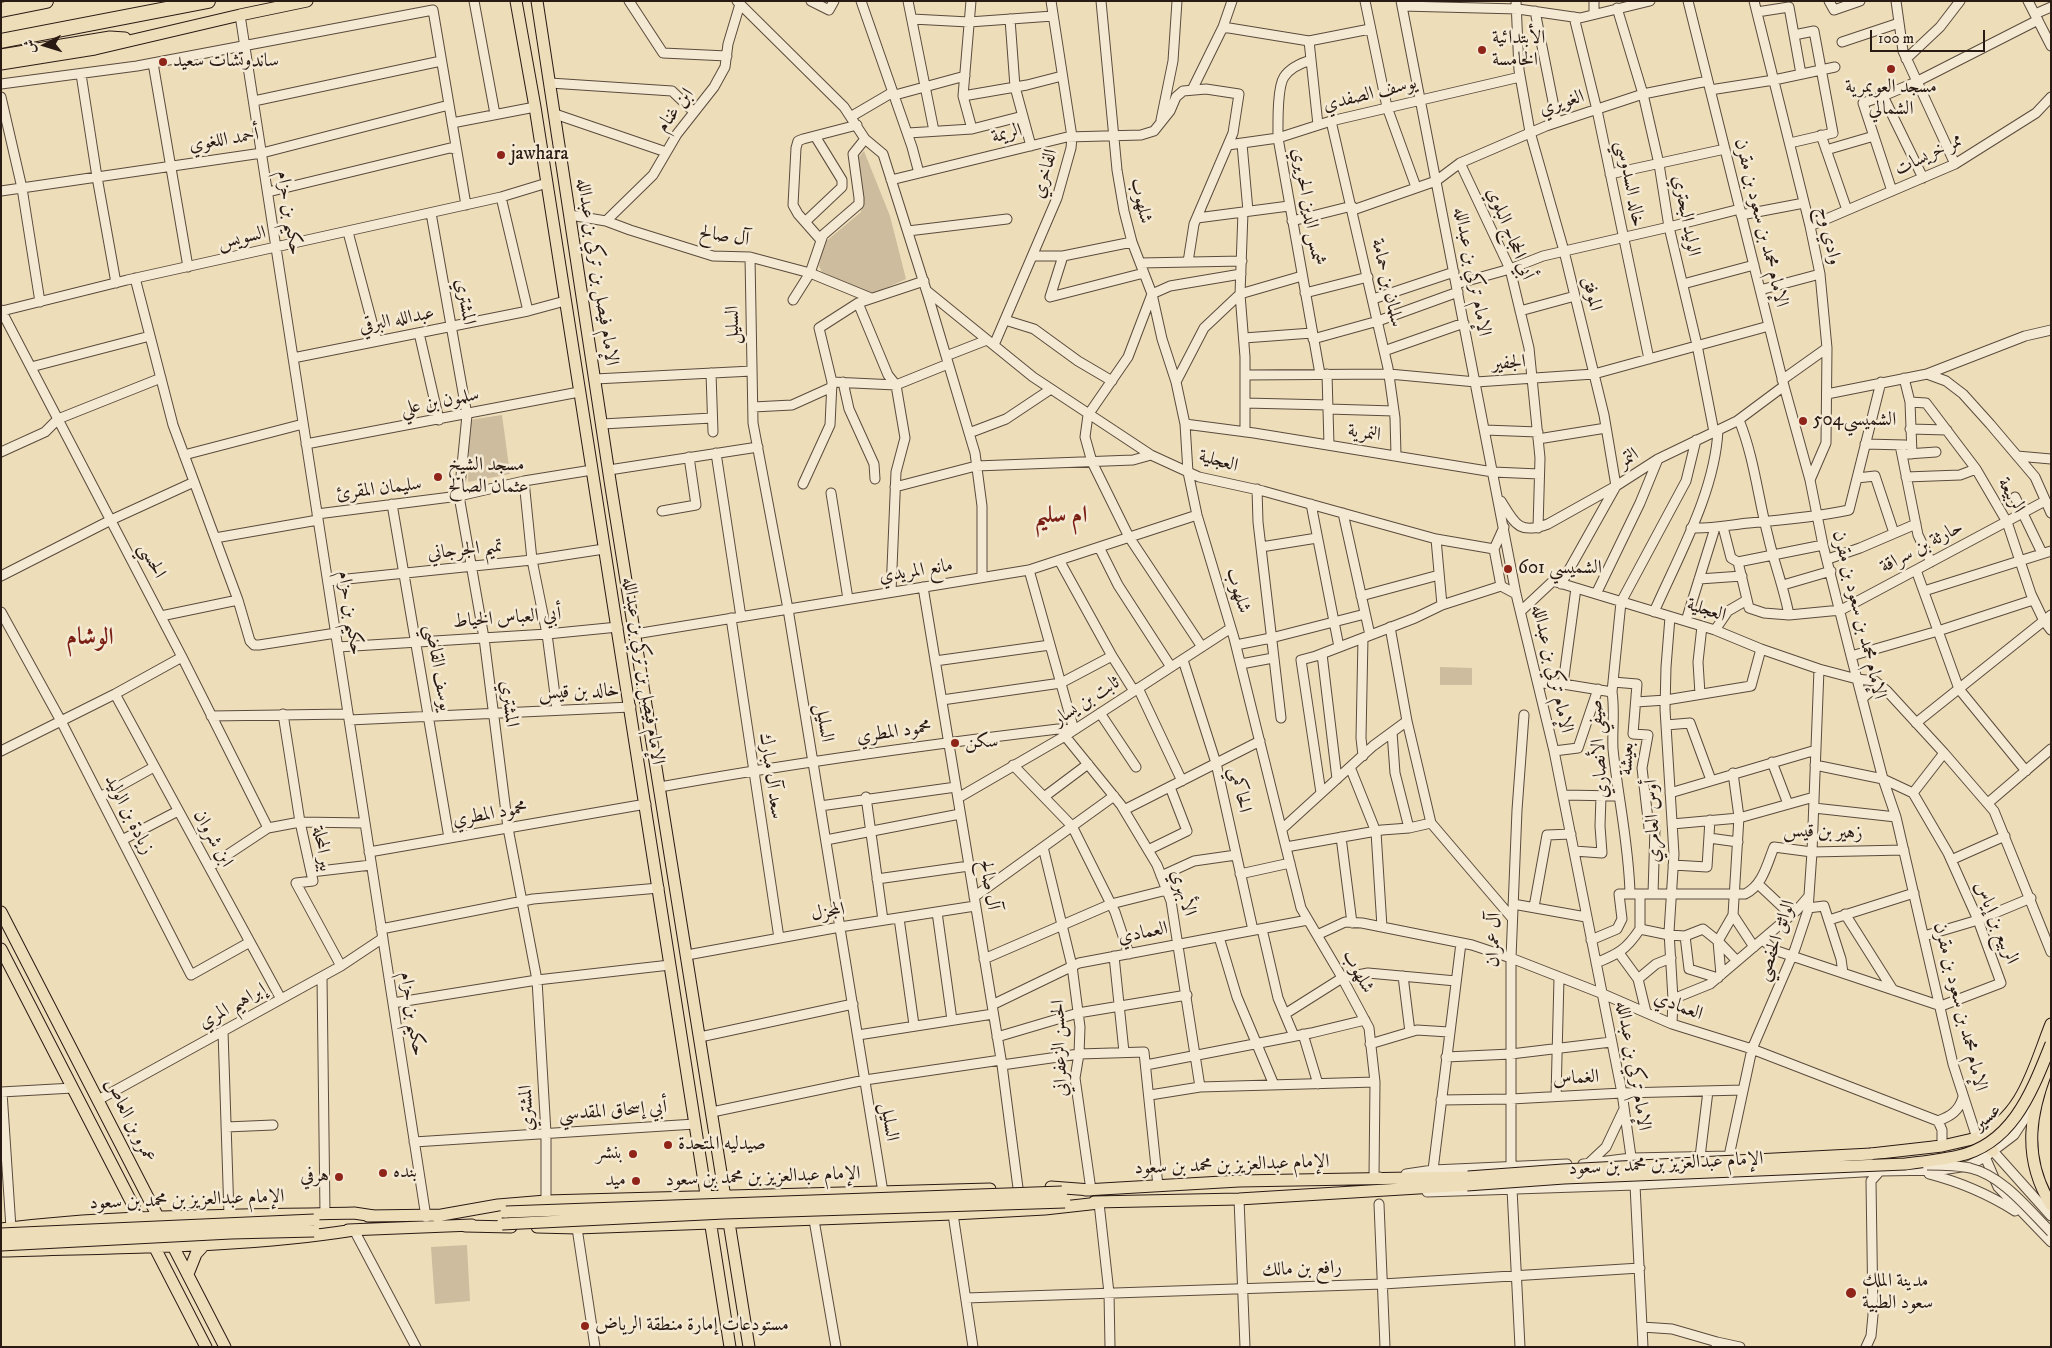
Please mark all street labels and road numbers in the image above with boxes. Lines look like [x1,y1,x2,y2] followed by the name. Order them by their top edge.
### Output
[1321,72,1419,118] street label: يوسف الصفدي
[652,85,700,137] street label: ابن غنام
[1537,86,1587,122] street label: الغويري
[989,120,1025,150] street label: الريمة
[187,124,261,158] street label: أحمد اللغوي
[1891,130,1967,182] street label: ممر خريسات
[1728,136,1792,310] street label: الإمام محمد بن سعود بن مقرن
[1610,139,1648,229] street label: خالد السدوسي
[1285,146,1329,268] street label: شمس الدين الحريري
[1028,147,1064,201] street label: الفاخري
[270,169,306,257] street label: حكيم بن حزام
[1666,173,1704,259] street label: الوليد البحتري
[1124,176,1156,226] street label: شلهوب
[570,177,622,367] street label: الإمام فيصل بن تركي بن عبدالله
[1480,184,1538,284] street label: أبي الحجاج البلوي
[1447,205,1495,339] street label: الإمام تركي بن عبدالله
[1811,205,1845,267] street label: وادي وج
[216,222,268,256] street label: السويس
[697,222,751,252] street label: آل صالح
[1365,237,1407,329] street label: سلمان بن حمامة
[1576,275,1606,313] street label: الموفق
[449,277,479,327] street label: المشتري
[357,303,437,339] street label: عبدالله البرقي
[722,305,746,345] street label: السليل
[1491,351,1527,377] street label: الجفير
[399,384,481,422] street label: سلمون بن علي
[1346,420,1382,448] street label: النمرية
[1614,444,1644,474] street label: التمر
[1196,446,1240,478] street label: العجلية
[335,473,423,507] street label: سليمان المقرئ
[1991,474,2029,518] street label: الربيعة
[1877,517,1967,579] street label: حارثة بن سراقة
[1826,528,1890,702] street label: الإمام محمد بن سعود بن مقرن
[426,536,504,566] street label: تميم الجرجاني
[132,539,170,583] street label: الحسي
[877,555,955,589] street label: مانع المريدي
[1219,566,1255,616] street label: شلهوب
[331,569,367,657] street label: حكيم بن حزام
[616,576,668,766] street label: الإمام فيصل بن تركي بن عبدالله
[1683,594,1729,628] street label: العجلية
[1525,603,1577,735] street label: الإمام تركي بن عبدالله
[452,604,562,634] street label: أبي العباس الخياط
[418,623,456,713] street label: يوسف القاضي
[1049,672,1125,732] street label: ثابت بن يسار
[494,679,522,729] street label: المشتري
[538,680,620,706] street label: خالد بن قيس
[1585,699,1615,799] street label: صيفي الأنصاري
[809,702,837,744] street label: السليل
[855,716,933,750] street label: محمود المطري
[753,731,787,821] street label: سعد آل مبارك
[1616,742,1640,776] street label: بعيشة
[1223,765,1255,815] street label: الحاكمي
[98,771,158,859] street label: زيادة بن الوليد
[1641,779,1667,863] street label: أوس العامري
[451,797,529,833] street label: محمود المطري
[187,806,237,872] street label: ابن شروان
[1783,820,1863,846] street label: زهير بن قيس
[306,825,336,873] street label: بير المحلة
[973,858,1003,912] street label: آل صالح
[1164,867,1200,919] street label: الأبهري
[1968,878,2022,968] street label: الربيع بن إياس
[1753,897,1801,985] street label: الواثق الحفصي
[809,899,847,927] street label: المجزل
[1483,912,1507,968] street label: آل عمران
[1116,918,1170,950] street label: العمادي
[1927,920,1991,1094] street label: الإمام محمد بن سعود بن مقرن
[1336,946,1378,998] street label: شلهوب
[393,970,429,1058] street label: حكيم بن حزام
[195,979,271,1035] street label: إبراهيم المري
[1650,987,1706,1027] street label: العمادي
[1048,999,1074,1097] street label: الحسن الزعفراني
[1609,999,1655,1133] street label: الإمام تركي بن عبدالله
[1552,1066,1600,1092] street label: الغماس
[98,1075,160,1167] street label: عمرو بن العاص
[515,1084,541,1132] street label: المشتري
[558,1097,668,1127] street label: أبي إسحاق المقدسي
[1969,1099,2007,1137] street label: عسير
[874,1101,902,1143] street label: السليل
[1568,1149,1764,1181] street label: الإمام عبدالعزيز بن محمد بن سعود
[1134,1151,1330,1181] street label: الإمام عبدالعزيز بن محمد بن سعود
[665,1163,861,1193] street label: الإمام عبدالعزيز بن محمد بن سعود
[89,1186,285,1216] street label: الإمام عبدالعزيز بن محمد بن سعود
[1262,1257,1342,1283] street label: رافع بن مالك

